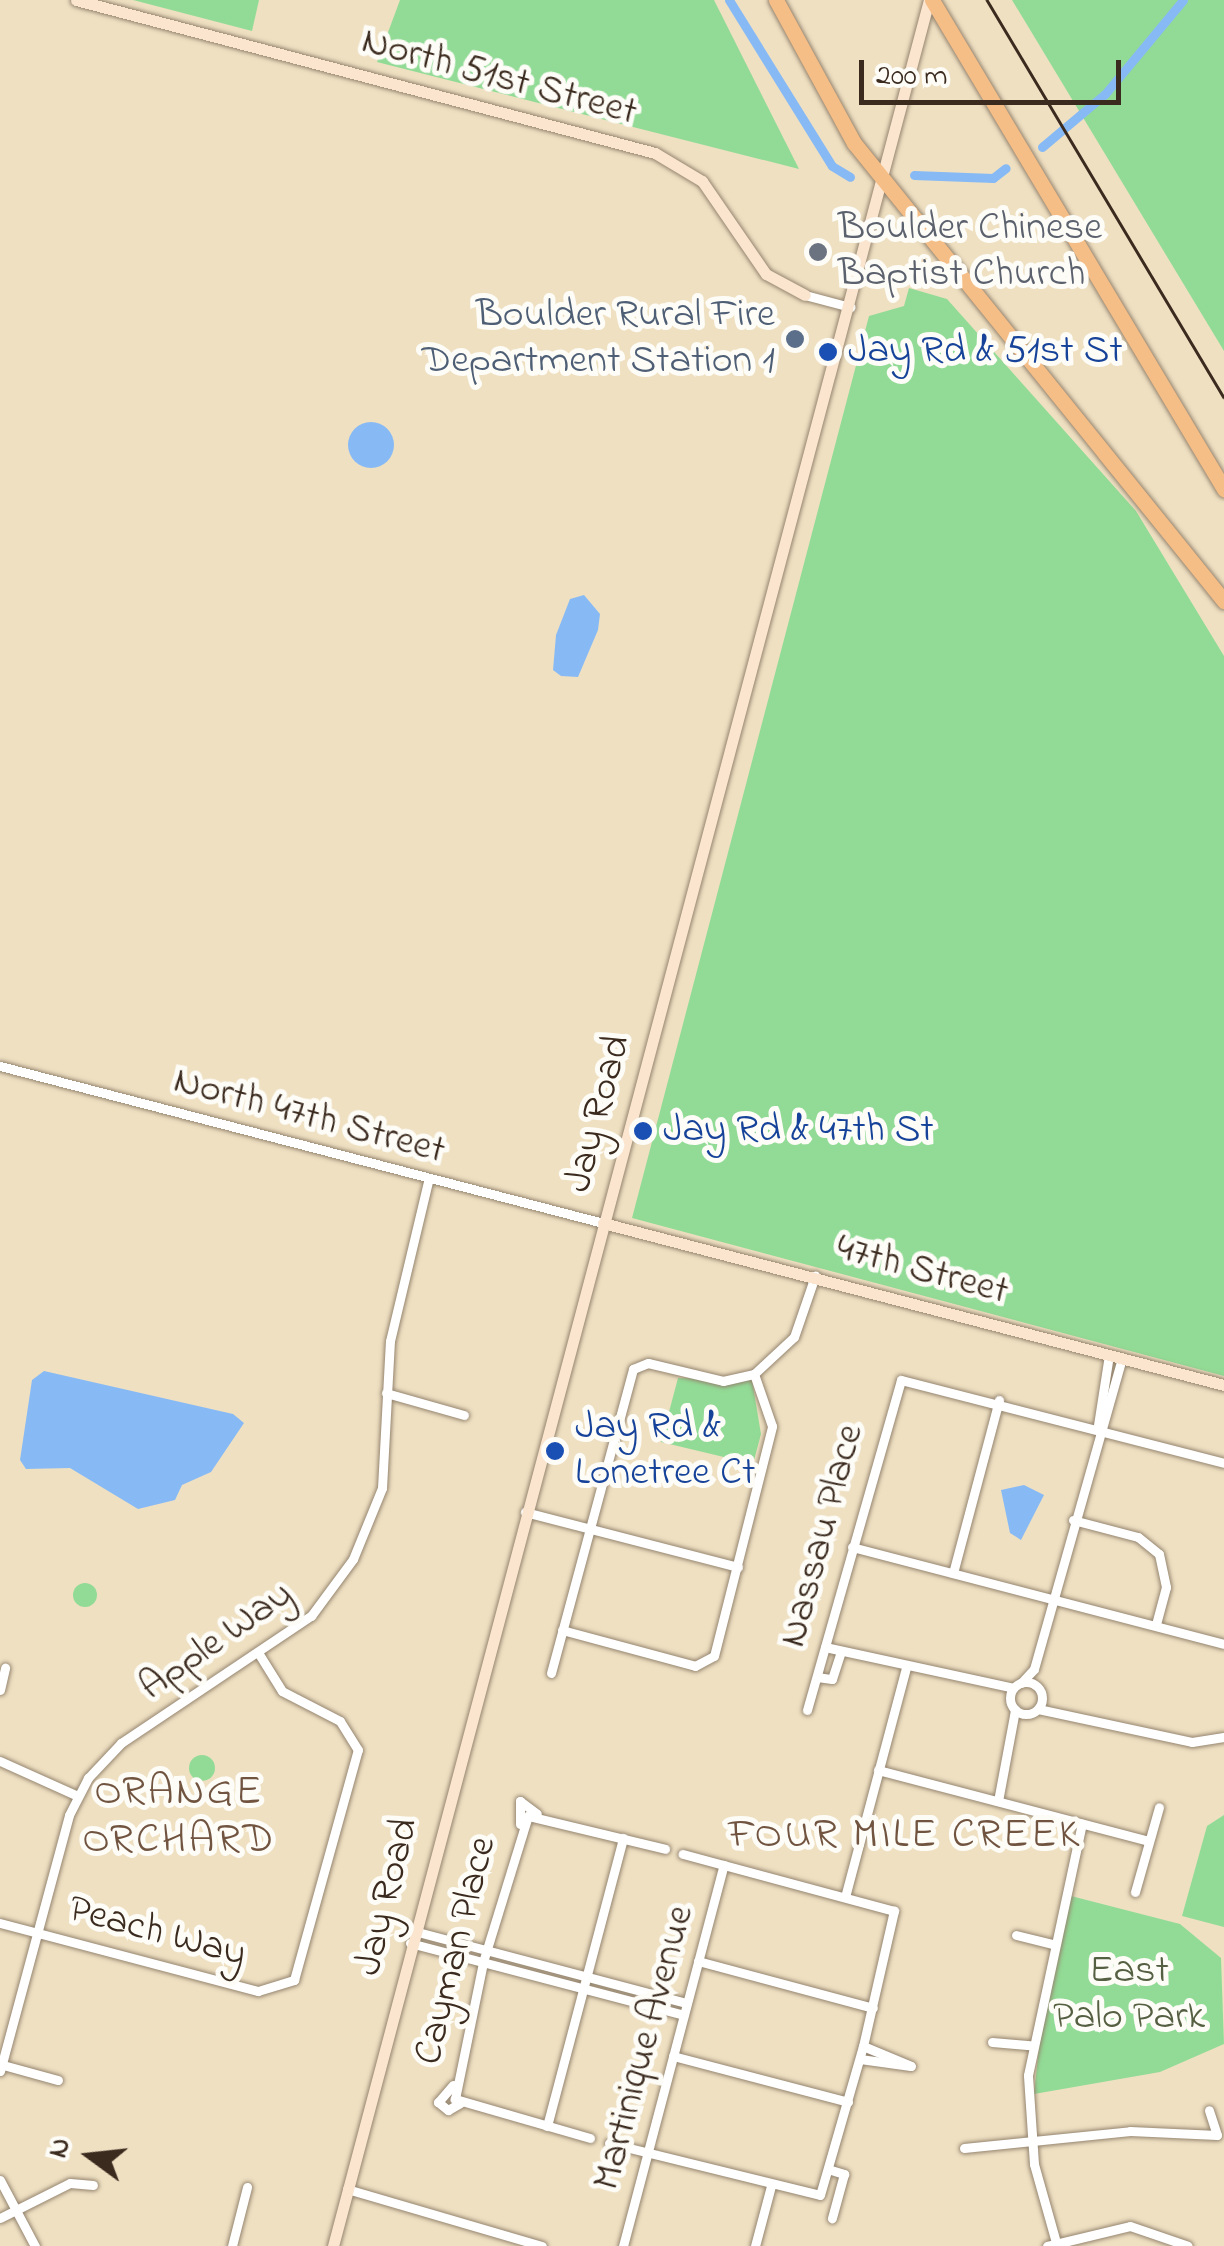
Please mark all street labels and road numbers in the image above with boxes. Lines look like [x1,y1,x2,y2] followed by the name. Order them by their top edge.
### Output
[356,18,642,138] street label: North 51st Street
[555,1030,643,1198] street label: Jay Road
[168,1058,450,1176] street label: North 47th Street
[831,1225,1013,1317] street label: 47th Street
[770,1419,876,1653] street label: Nassau Place
[131,1572,303,1712] street label: Apple Way
[345,1813,431,1981] street label: Jay Road
[406,1832,508,2070] street label: Cayman Place
[63,1886,251,1980] street label: Peach Way
[584,1900,706,2196] street label: Martinique Avenue

